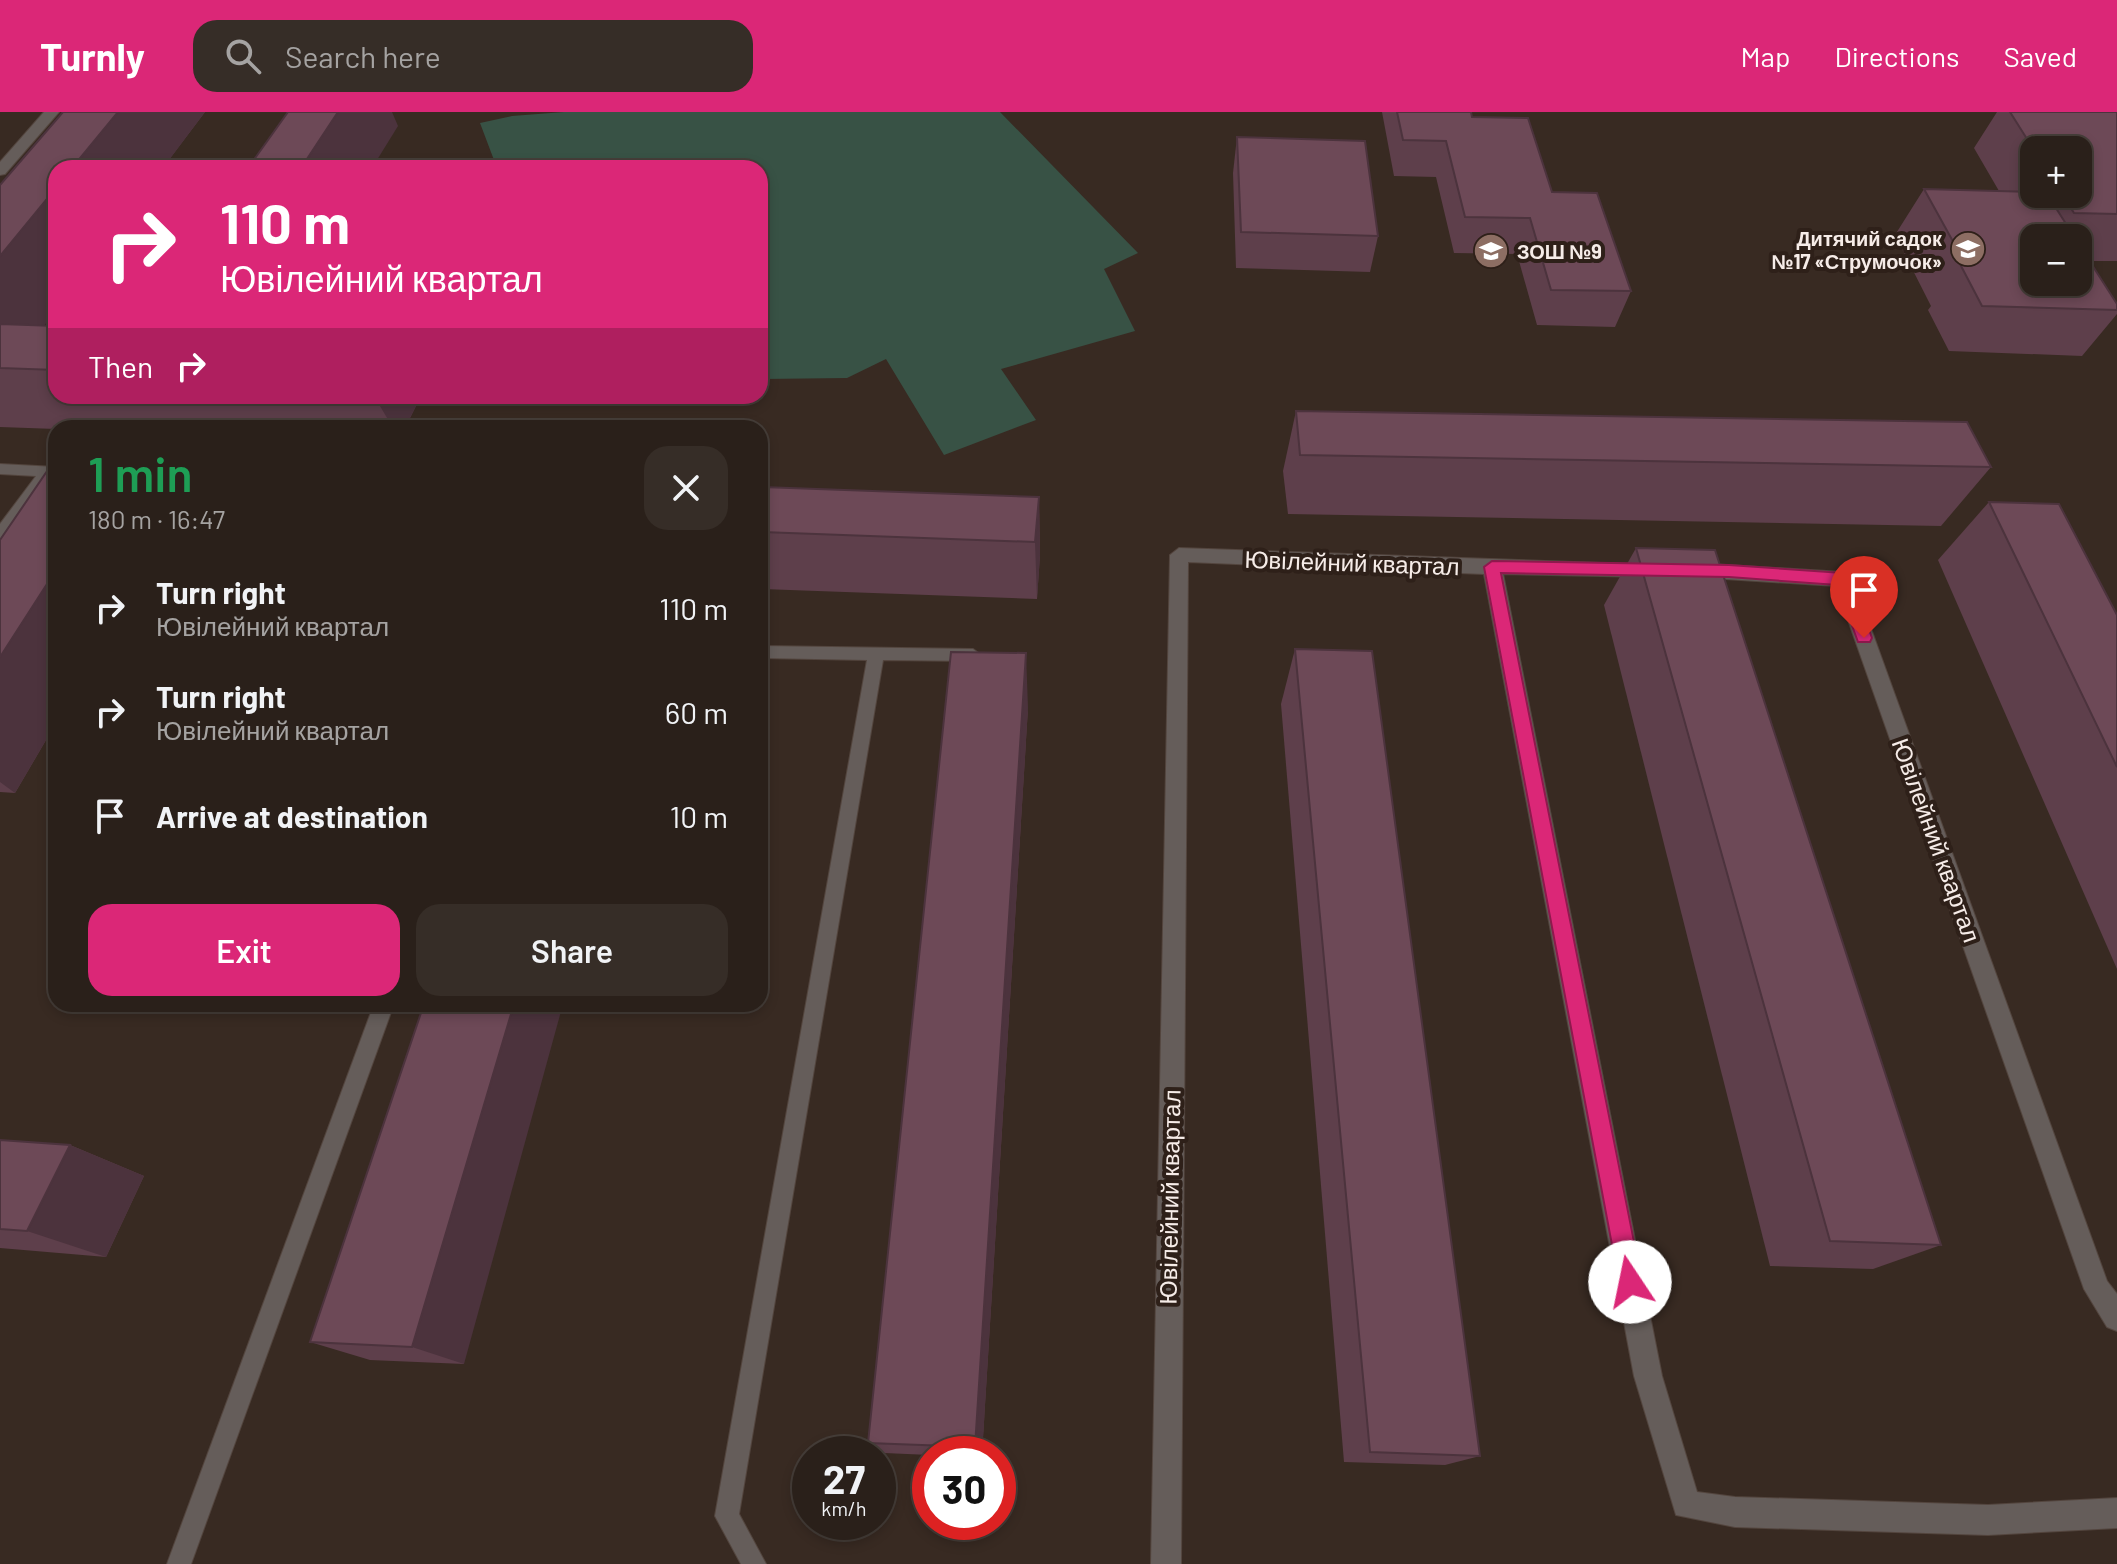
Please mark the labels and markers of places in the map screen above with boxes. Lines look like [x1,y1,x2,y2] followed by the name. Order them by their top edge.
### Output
[1771,226,1943,273] place label: Дитячий садок №17 «Струмочок»
[1949,230,1987,268] school or university icon: Дитячий садок №17 «Струмочок»
[1472,232,1510,270] school or university icon: ЗОШ №9
[1517,239,1602,263] place label: ЗОШ №9
[1830,556,1898,638] pin

